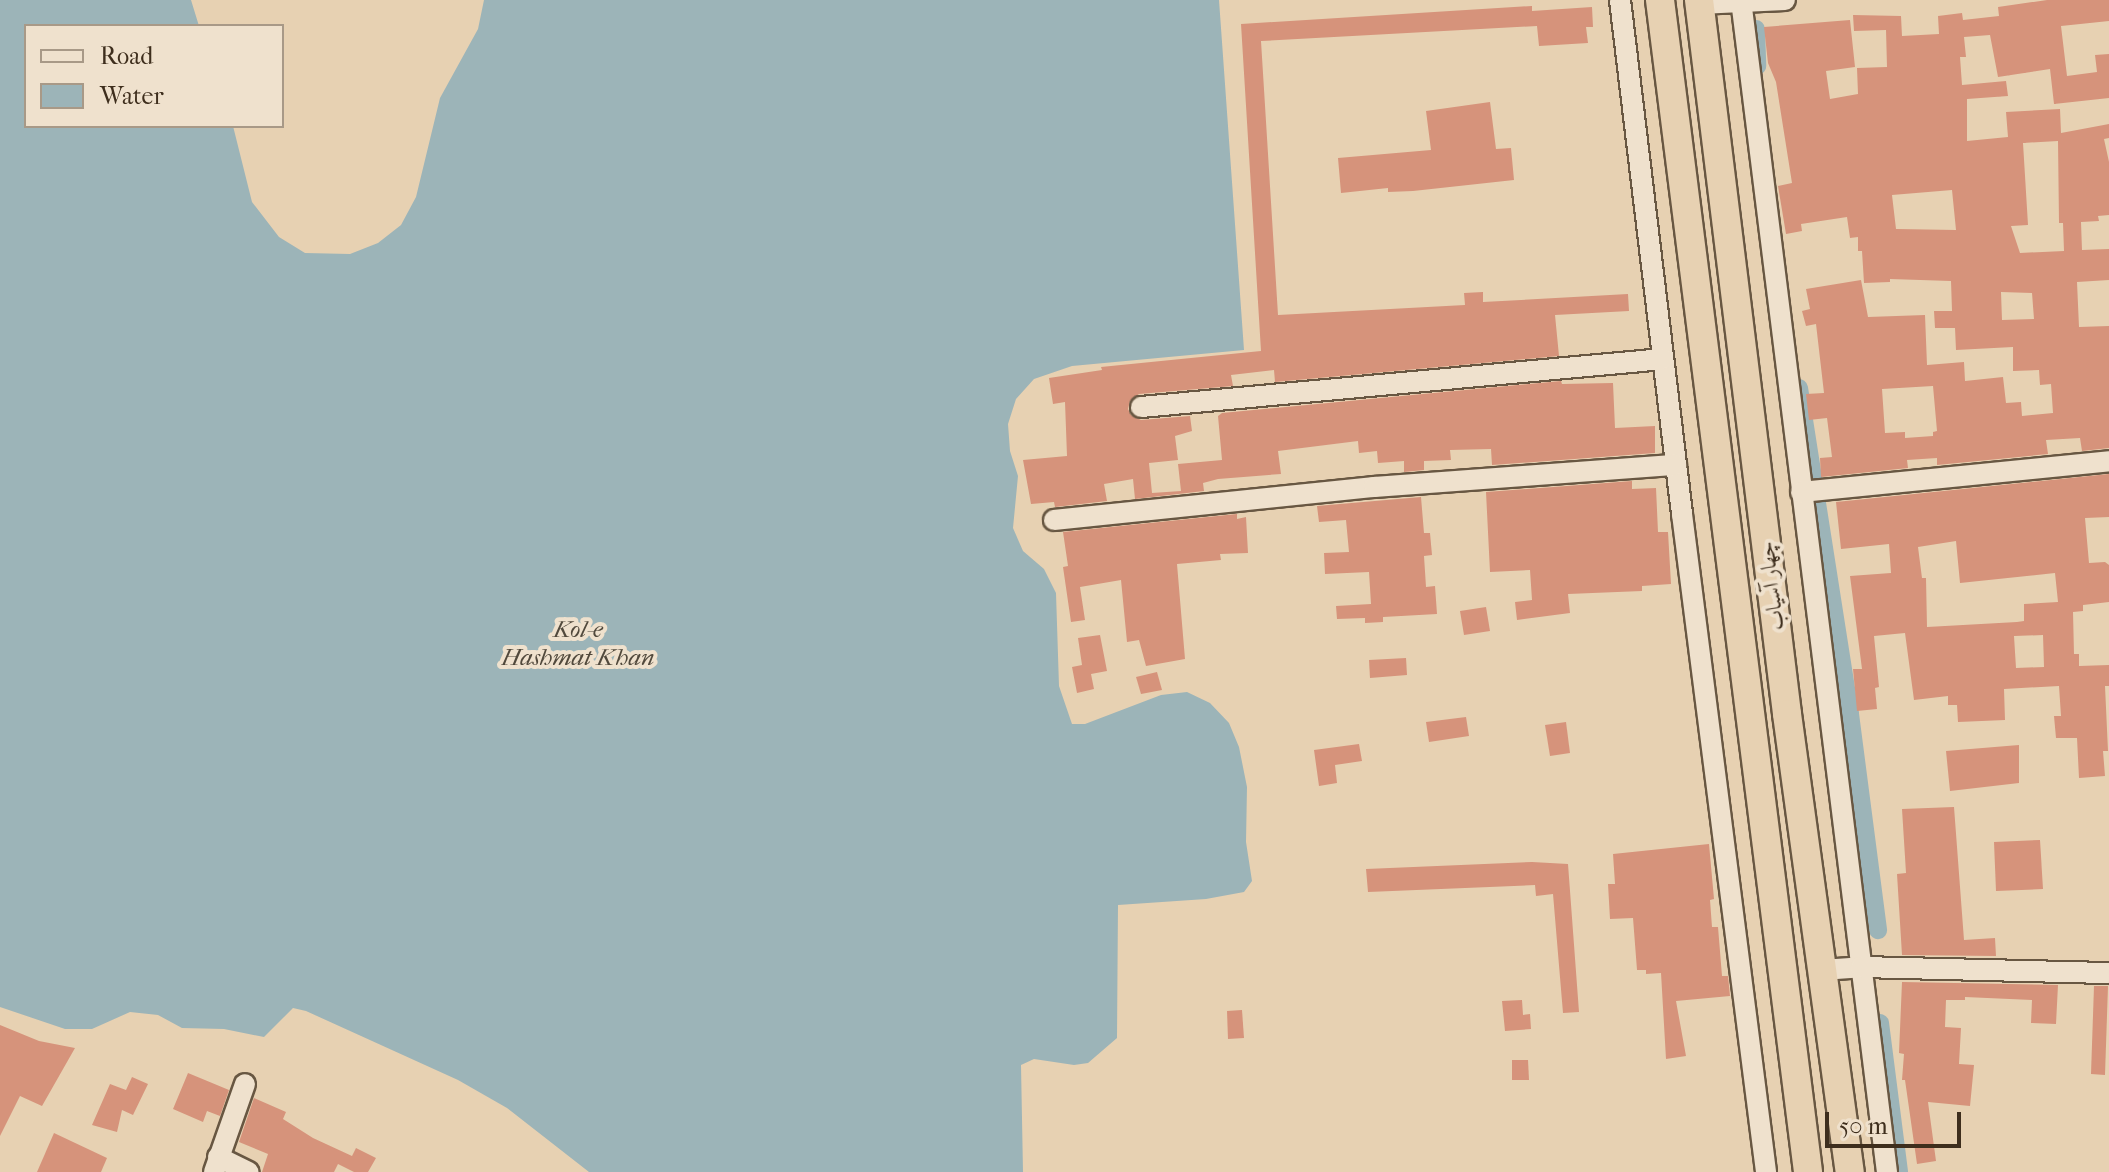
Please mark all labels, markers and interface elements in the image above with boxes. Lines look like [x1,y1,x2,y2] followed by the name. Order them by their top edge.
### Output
[24,24,284,128] legend
[100,42,153,70] text: Road
[100,82,164,110] text: Water
[1753,540,1791,632] street label: چهار آسیاب
[502,616,654,672] water label: Kol-e Hashmat Khan
[1829,1096,1965,1146] scale bar
[1839,1112,1888,1140] text: 50 m

